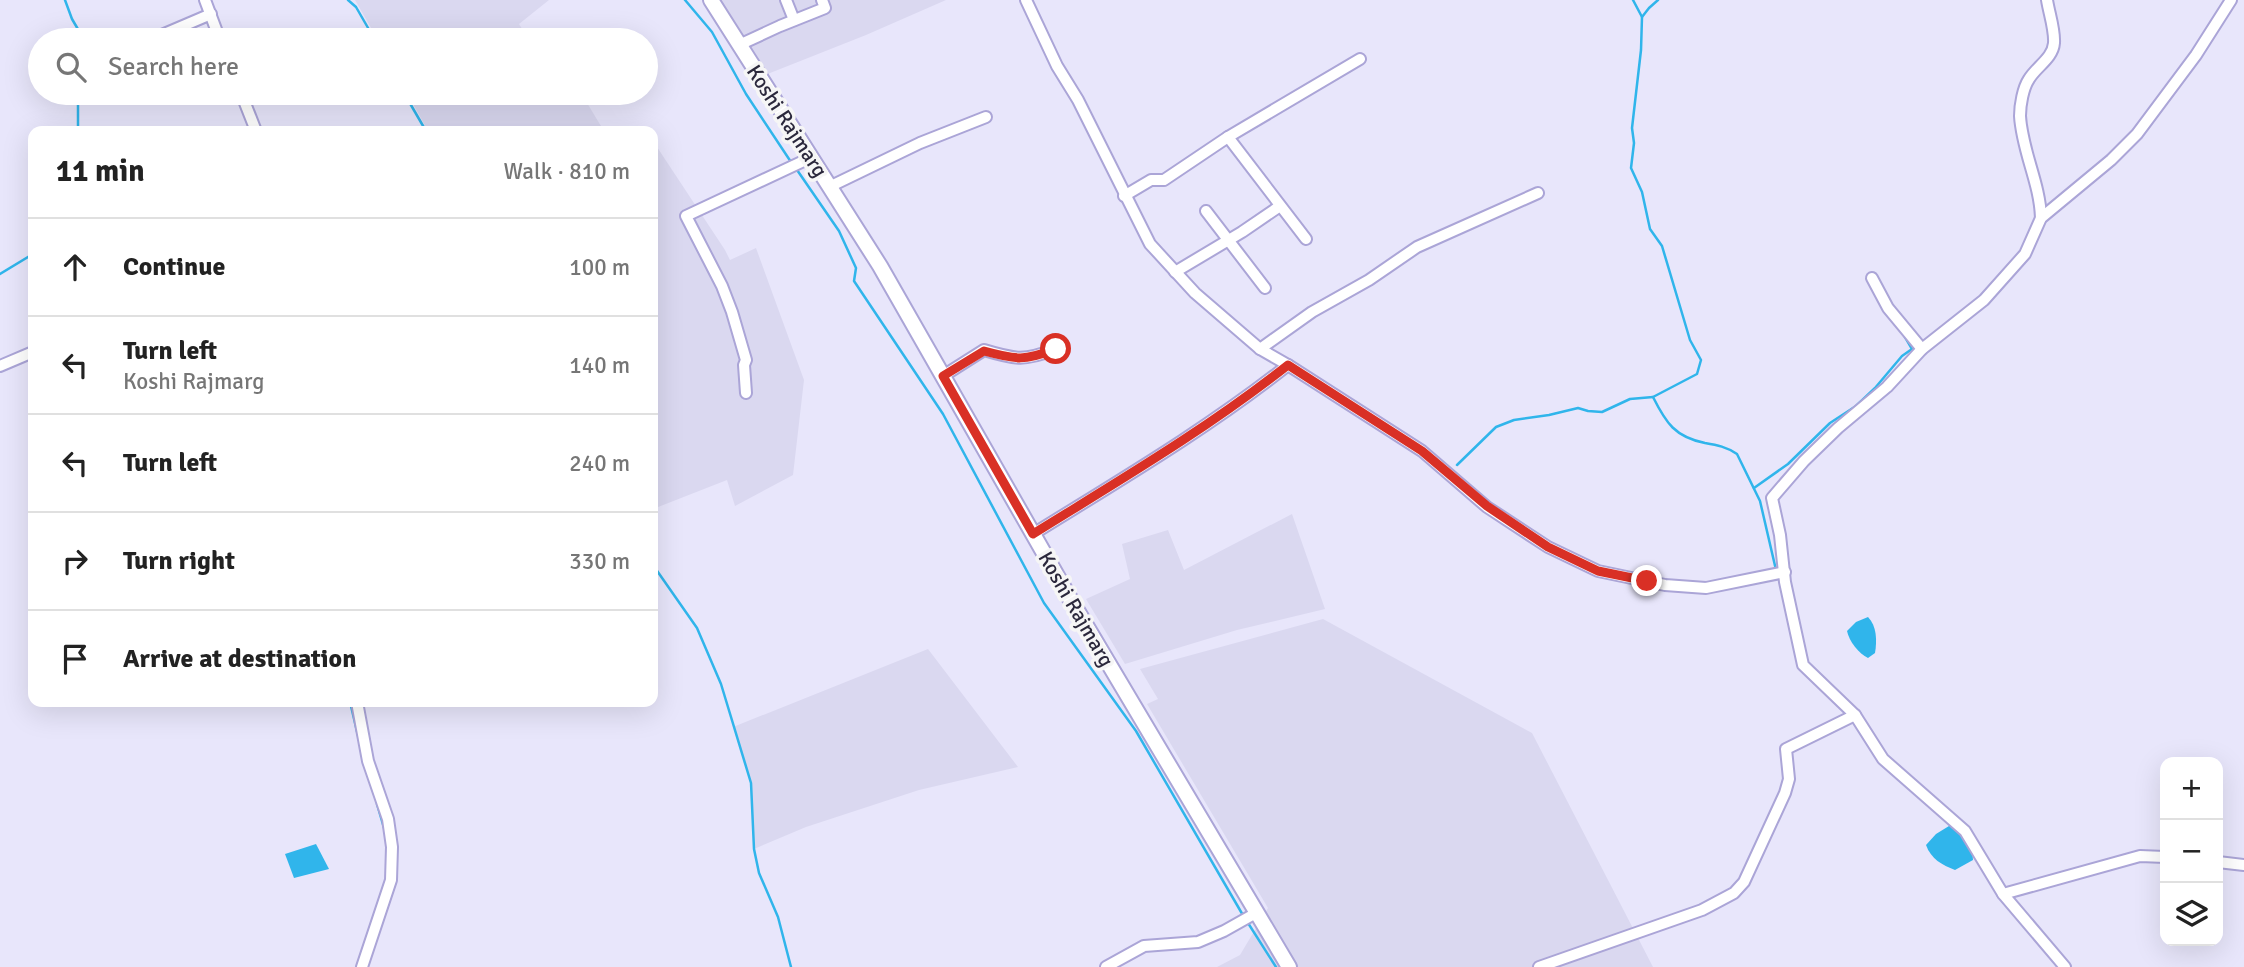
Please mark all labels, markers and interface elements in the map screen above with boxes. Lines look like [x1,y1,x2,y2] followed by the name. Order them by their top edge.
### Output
[28,28,658,105] search box
[52,48,90,86] icon: search
[108,51,239,83] text: Search here
[741,60,833,182] street label: Koshi Rajmarg
[56,153,145,190] text: 11 min
[504,157,630,186] text: Walk · 810 m
[56,248,94,286] icon: ahead
[123,251,225,283] text: Continue
[569,253,630,282] text: 100 m
[1040,333,1071,364] route start
[123,335,217,367] text: Turn left
[56,346,94,384] icon: left
[569,351,630,380] text: 140 m
[123,367,264,396] text: Koshi Rajmarg
[56,444,94,482] icon: left
[123,447,217,479] text: Turn left
[569,449,630,478] text: 240 m
[56,542,94,580] icon: right
[123,545,235,577] text: Turn right
[569,547,630,576] text: 330 m
[1032,547,1120,671] street label: Koshi Rajmarg
[1631,565,1662,596] route end
[56,640,94,678] icon: arrive
[123,643,356,675] text: Arrive at destination
[2160,757,2223,946] map controls
[2160,757,2223,820] button: +
[2160,820,2223,883] button: −
[2160,883,2223,946] button: layers

